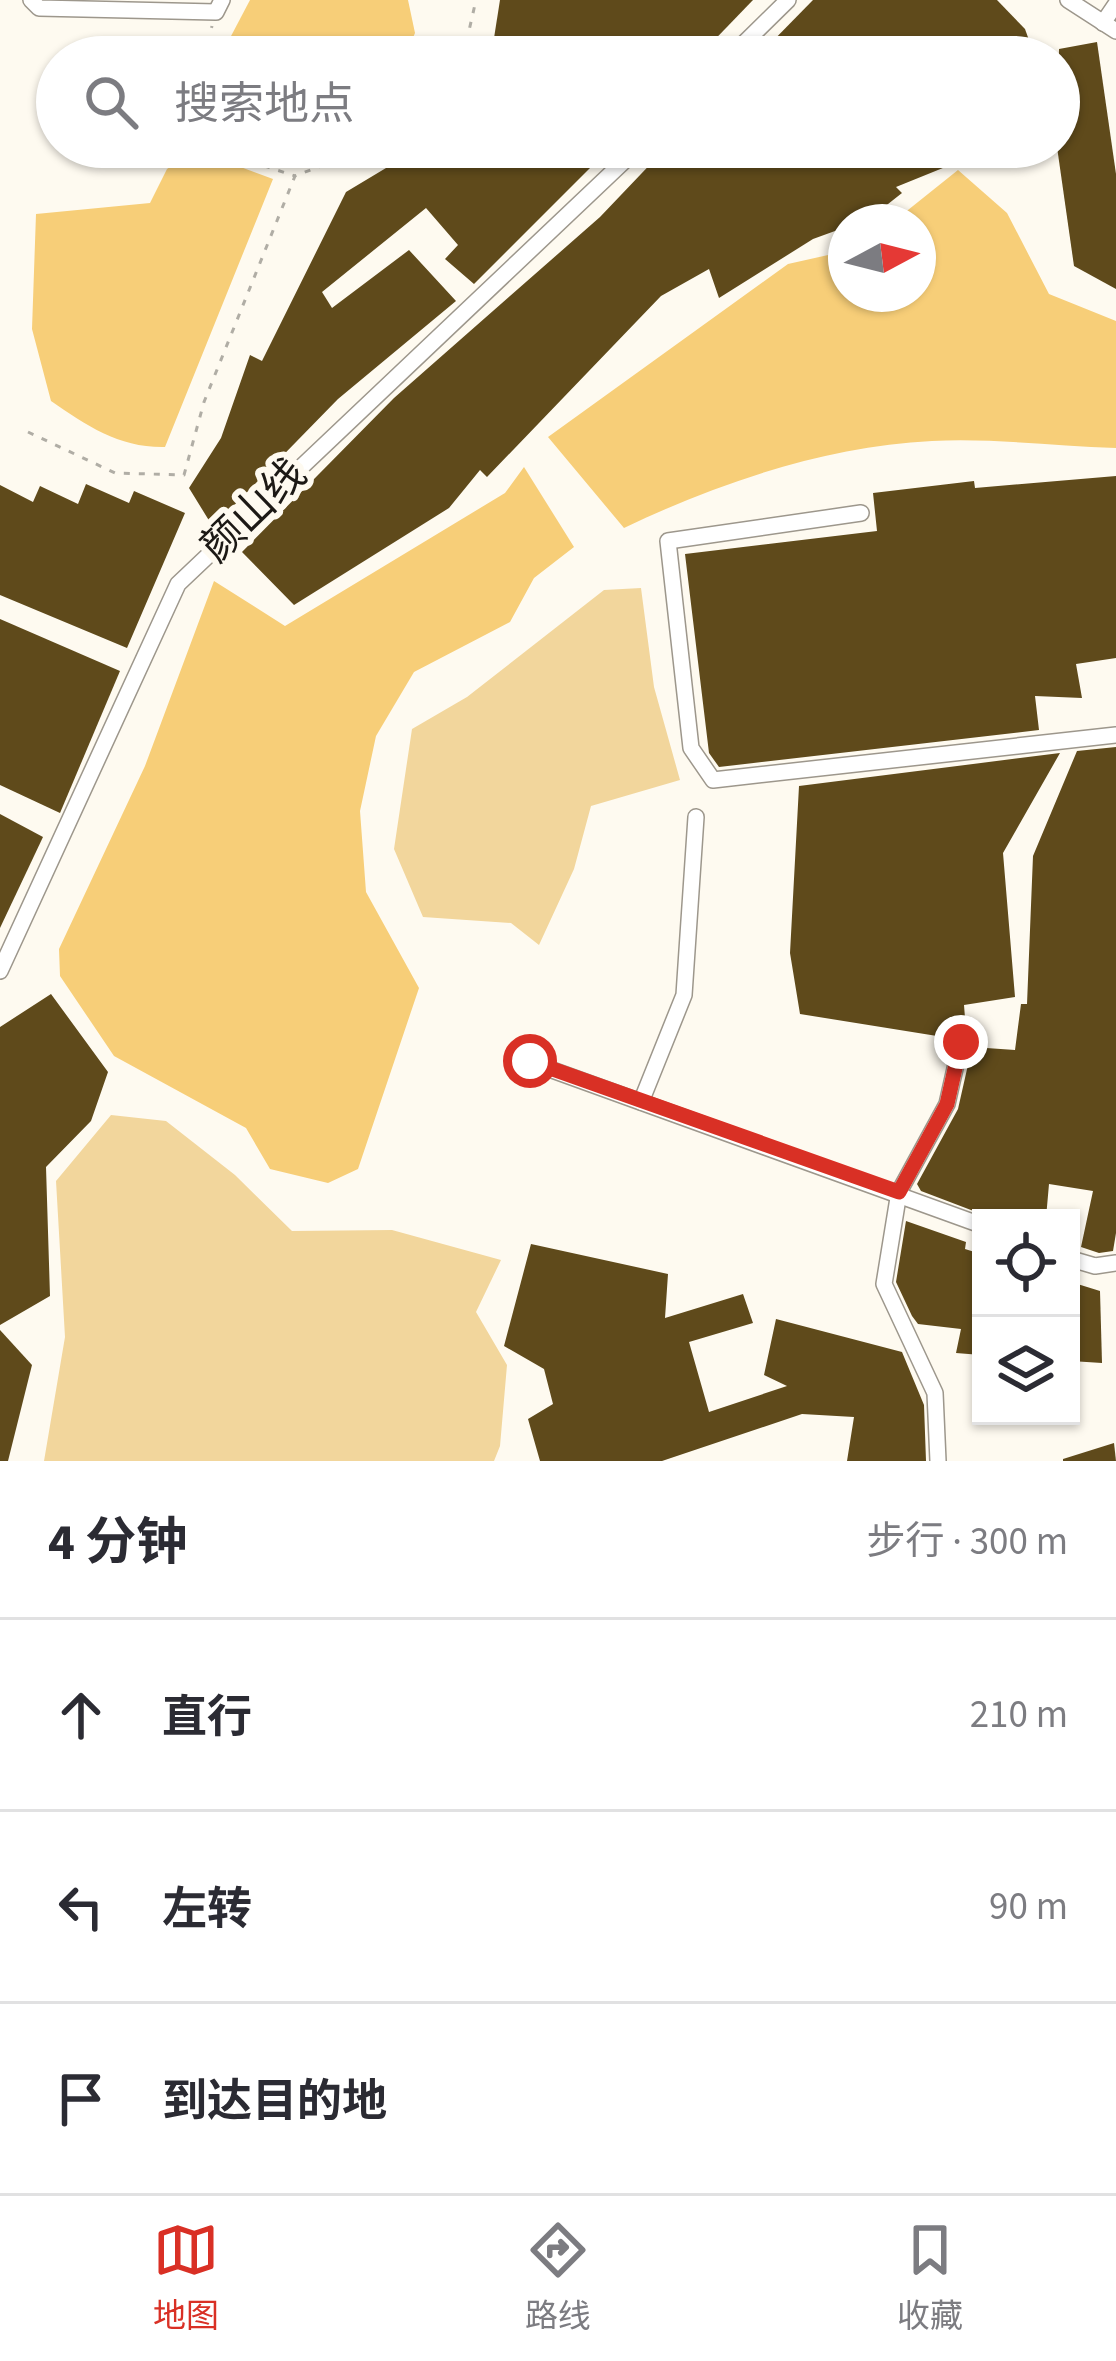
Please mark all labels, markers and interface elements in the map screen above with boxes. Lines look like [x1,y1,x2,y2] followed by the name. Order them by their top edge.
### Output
[36,36,1080,168] search box
[78,69,144,135] icon: search
[174,73,354,137] text: 搜索地点
[828,204,936,312] north arrow
[188,446,320,576] street label: 颜山线
[934,1015,988,1069] route end
[503,1034,557,1088] route start
[972,1209,1080,1425] map controls
[972,1209,1080,1317] button: locate
[972,1317,1080,1425] button: layers
[48,1507,187,1579] text: 4 分钟
[866,1514,1068,1570] text: 步行 · 300 m
[48,1682,114,1748] icon: ahead
[162,1686,252,1750] text: 直行
[970,1687,1068,1743] text: 210 m
[48,1874,114,1940] icon: left
[162,1878,252,1942] text: 左转
[989,1879,1068,1935] text: 90 m
[48,2066,114,2132] icon: arrive
[162,2070,387,2134] text: 到达目的地
[153,2217,219,2340] tab: 地图
[525,2217,591,2340] tab: 路线
[897,2217,963,2340] tab: 收藏

